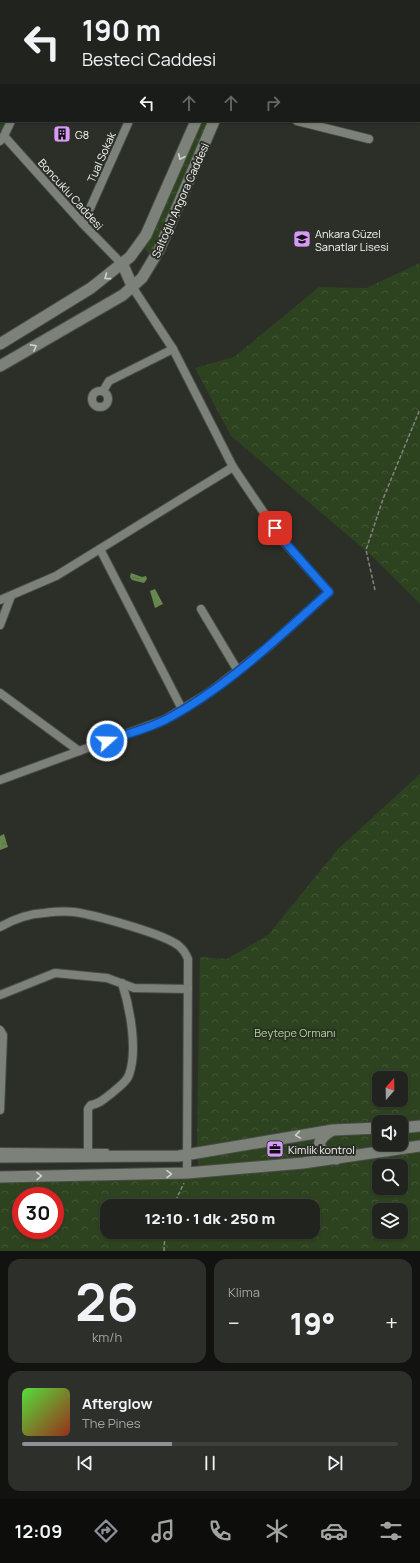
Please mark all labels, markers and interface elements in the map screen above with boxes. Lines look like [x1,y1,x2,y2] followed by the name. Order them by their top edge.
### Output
[82,11,161,49] text: 190 m
[16,16,68,68] icon: left
[82,47,216,71] text: Besteci Caddesi
[136,92,158,114] icon: left
[178,92,200,114] icon: ahead
[220,92,242,114] icon: ahead
[262,92,284,114] icon: right
[52,124,72,144] building icon: G8
[75,127,89,142] place label: G8
[83,129,119,185] street label: Tual Sokak
[148,140,212,260] street label: Saltoğlu Angora Caddesi
[177,153,185,160] one-way arrow
[35,155,107,233] street label: Boncuklu Caddesi
[315,226,389,254] place label: Ankara Güzel Sanatlar Lisesi
[292,229,312,249] school or university icon: Ankara Güzel Sanatlar Lisesi
[104,272,111,279] one-way arrow
[30,345,37,352] one-way arrow
[258,511,292,545] pin
[264,517,286,539] icon: arrive
[86,720,128,762] position arrow
[254,1025,336,1040] park label: Beytepe Ormanı
[372,1071,408,1107] north arrow
[372,1071,408,1239] map controls
[372,1115,408,1151] button: sound
[295,1131,302,1139] one-way arrow
[265,1139,285,1159] office icon: Kimlik kontrol
[288,1142,355,1157] place label: Kimlik kontrol
[372,1159,408,1195] button: search
[166,1170,172,1178] one-way arrow
[36,1172,42,1180] one-way arrow
[12,1187,64,1239] speed limit sign: 30
[372,1203,408,1239] button: layers
[145,1208,275,1229] text: 12:10 · 1 dk · 250 m
[75,1266,139,1337] text: 26
[228,1283,260,1301] text: Klima
[290,1303,335,1344] text: 19°
[228,1308,240,1338] text: −
[385,1308,398,1338] text: +
[92,1328,122,1346] text: km/h
[82,1393,153,1414] text: Afterglow
[82,1414,141,1432] text: The Pines
[74,1452,96,1474] icon: previous
[199,1452,221,1474] icon: pause
[324,1452,346,1474] icon: next
[92,1517,120,1545] icon: directions
[149,1517,177,1545] icon: music
[206,1517,234,1545] icon: phone
[263,1517,291,1545] icon: climate
[320,1517,348,1545] icon: car
[377,1517,405,1545] icon: filters
[15,1519,62,1543] text: 12:09

